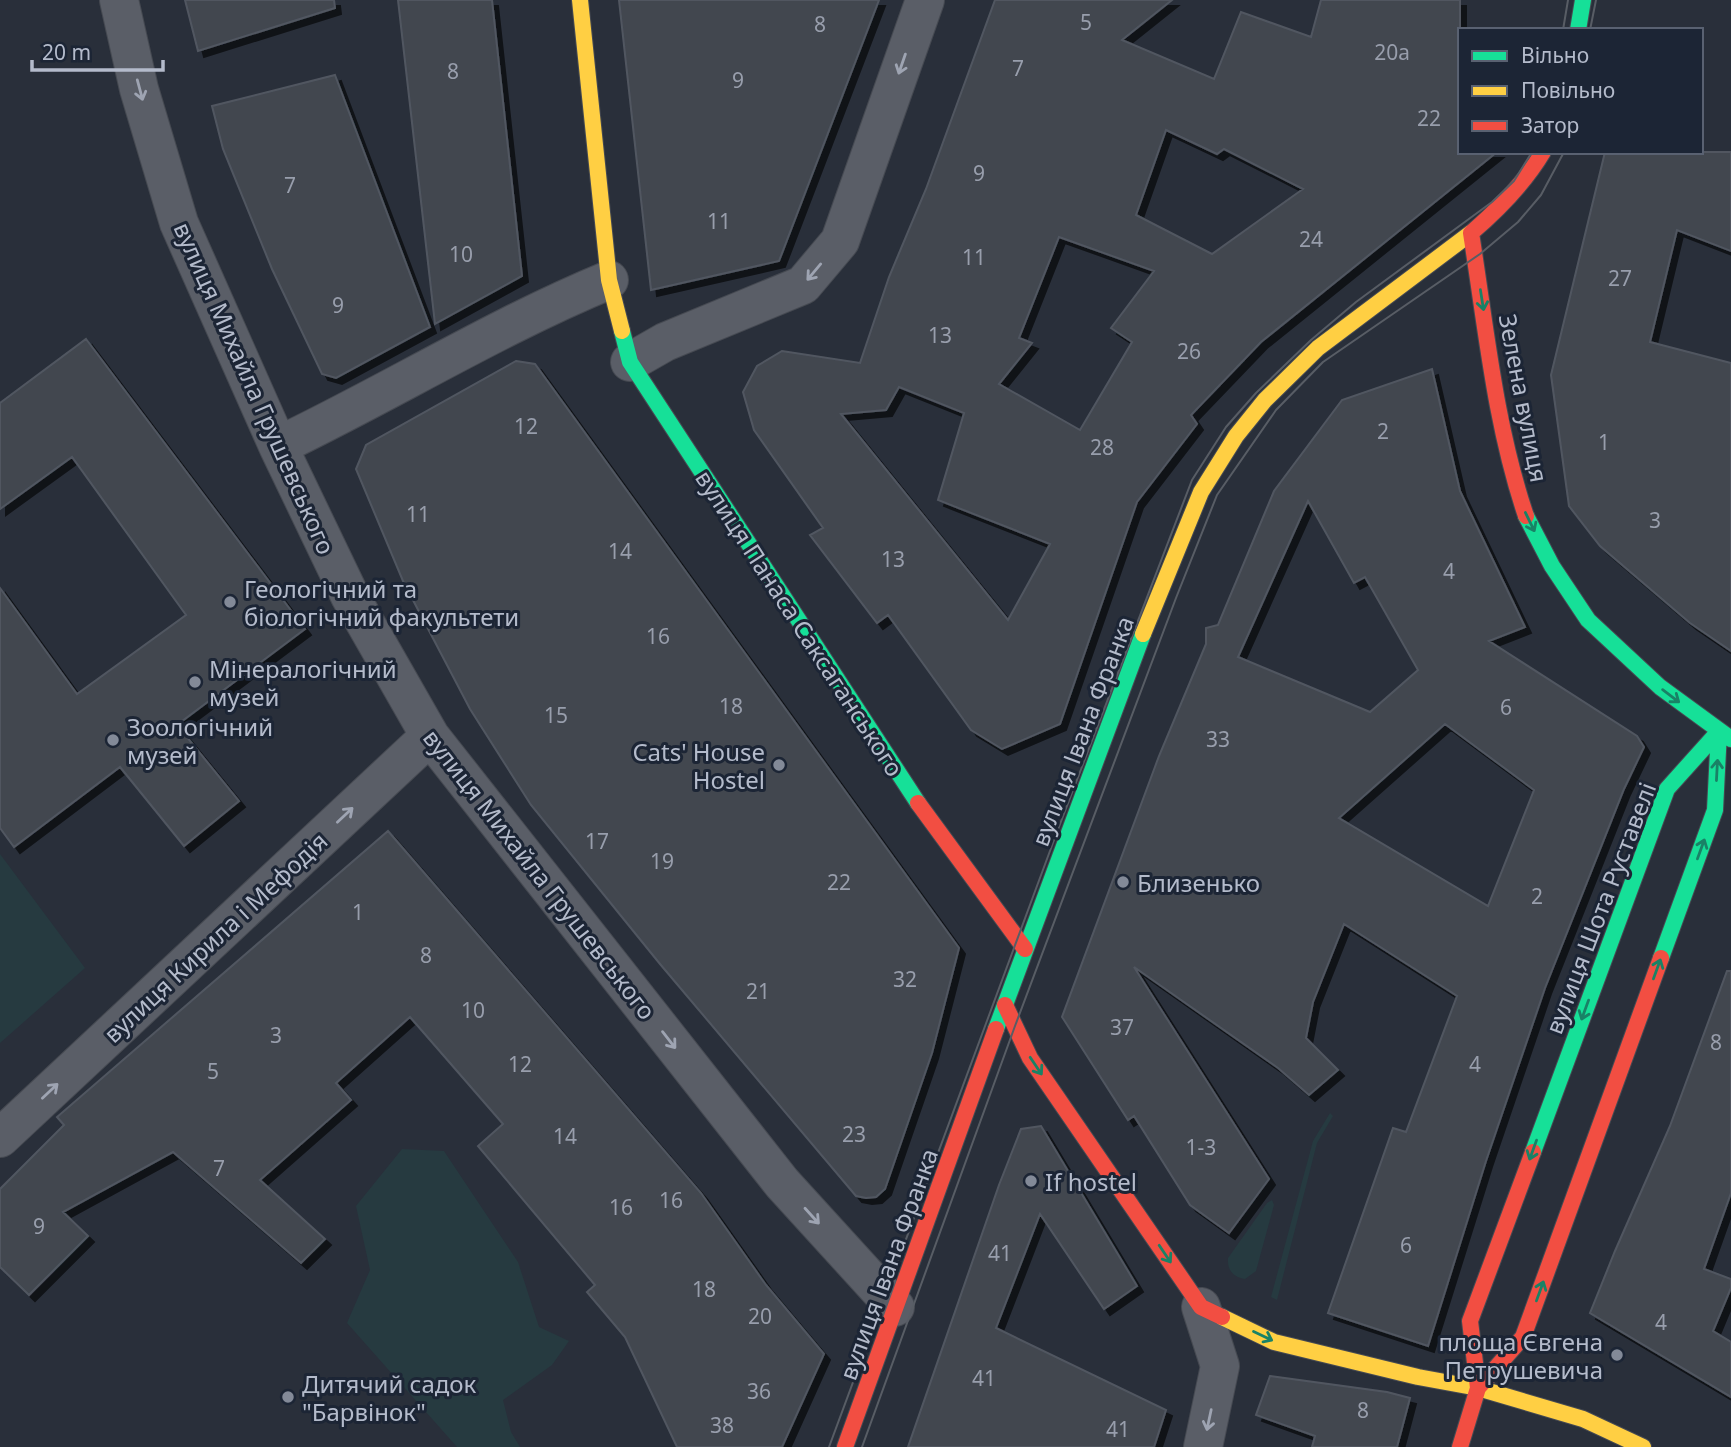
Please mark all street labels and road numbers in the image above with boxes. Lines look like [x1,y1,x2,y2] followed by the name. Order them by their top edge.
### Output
[167,217,343,559] street label: вулиця Михайла Грушевського
[1492,311,1556,485] street label: Зелена вулиця
[688,463,912,783] street label: вулиця Панаса Саксаганського
[1023,611,1141,851] street label: вулиця Івана Франка
[416,722,664,1026] street label: вулиця Михайла Грушевського
[1537,777,1663,1039] street label: вулиця Шота Руставелі
[96,824,334,1050] street label: вулиця Кирила і Мефодія
[831,1144,945,1384] street label: вулиця Івана Франка

